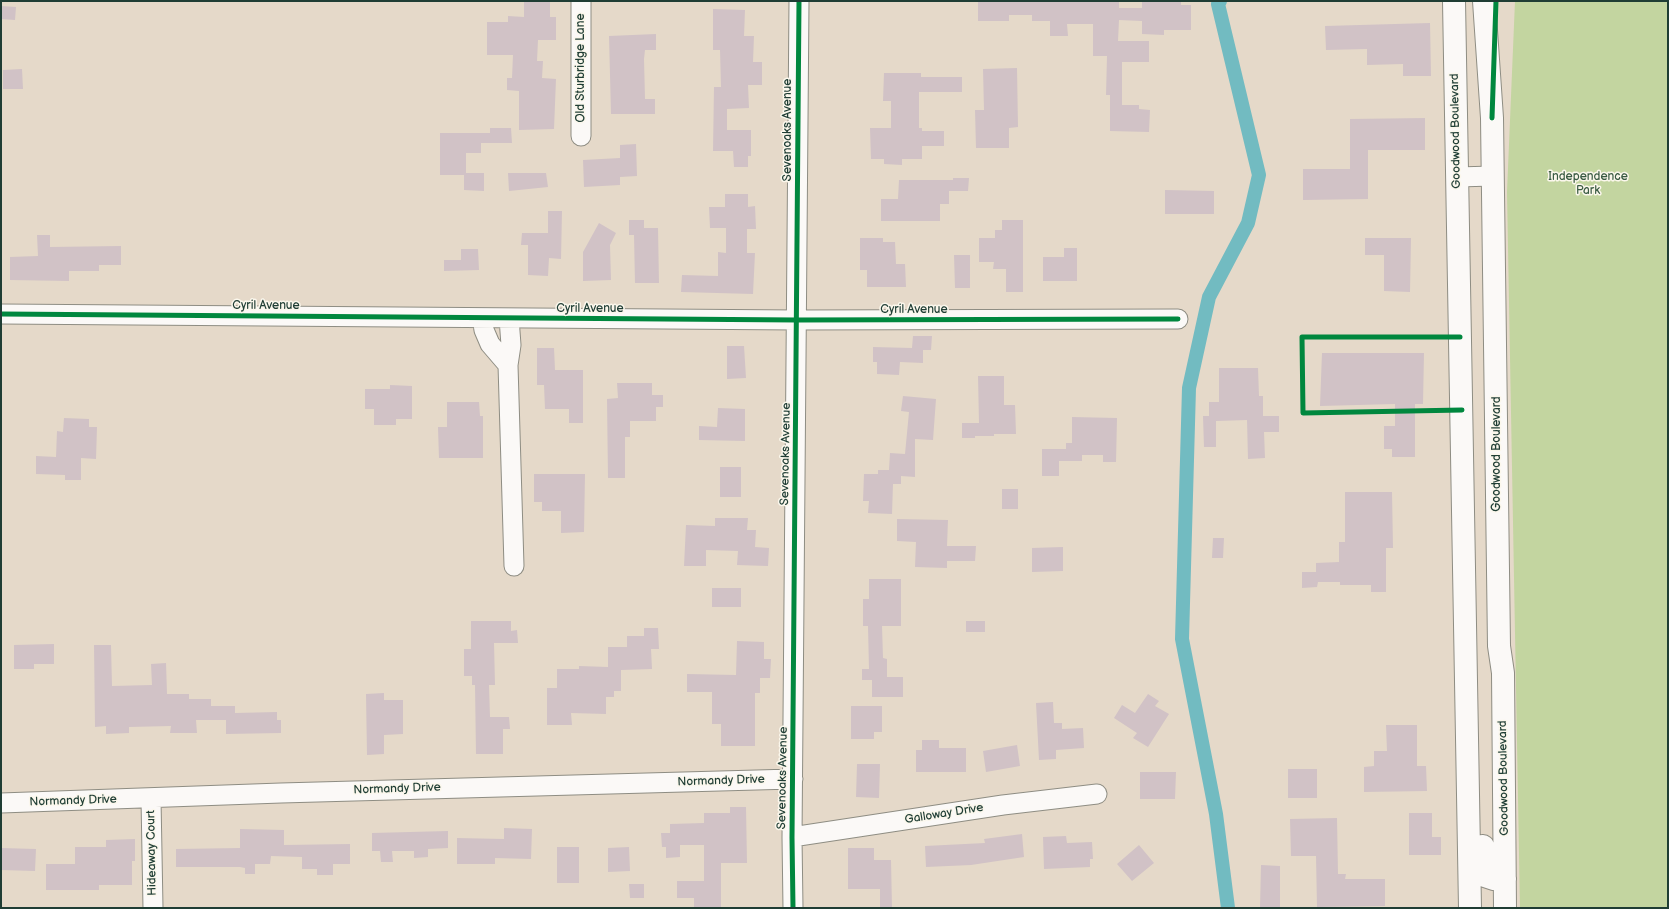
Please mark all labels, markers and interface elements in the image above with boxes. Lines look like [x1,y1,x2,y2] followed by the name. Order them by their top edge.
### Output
[574,13,588,123] street label: Old Sturbridge Lane
[1448,73,1464,189] street label: Goodwood Boulevard
[781,79,795,181] street label: Sevenoaks Avenue
[1548,170,1628,198] park label: Independence Park
[232,299,300,313] street label: Cyril Avenue
[556,302,624,316] street label: Cyril Avenue
[880,303,948,317] street label: Cyril Avenue
[1490,396,1504,512] street label: Goodwood Boulevard
[778,402,794,506] street label: Sevenoaks Avenue
[1496,720,1512,836] street label: Goodwood Boulevard
[775,726,791,830] street label: Sevenoaks Avenue
[677,772,765,790] street label: Normandy Drive
[353,780,441,798] street label: Normandy Drive
[29,792,117,810] street label: Normandy Drive
[904,801,984,827] street label: Galloway Drive
[144,810,160,896] street label: Hideaway Court

